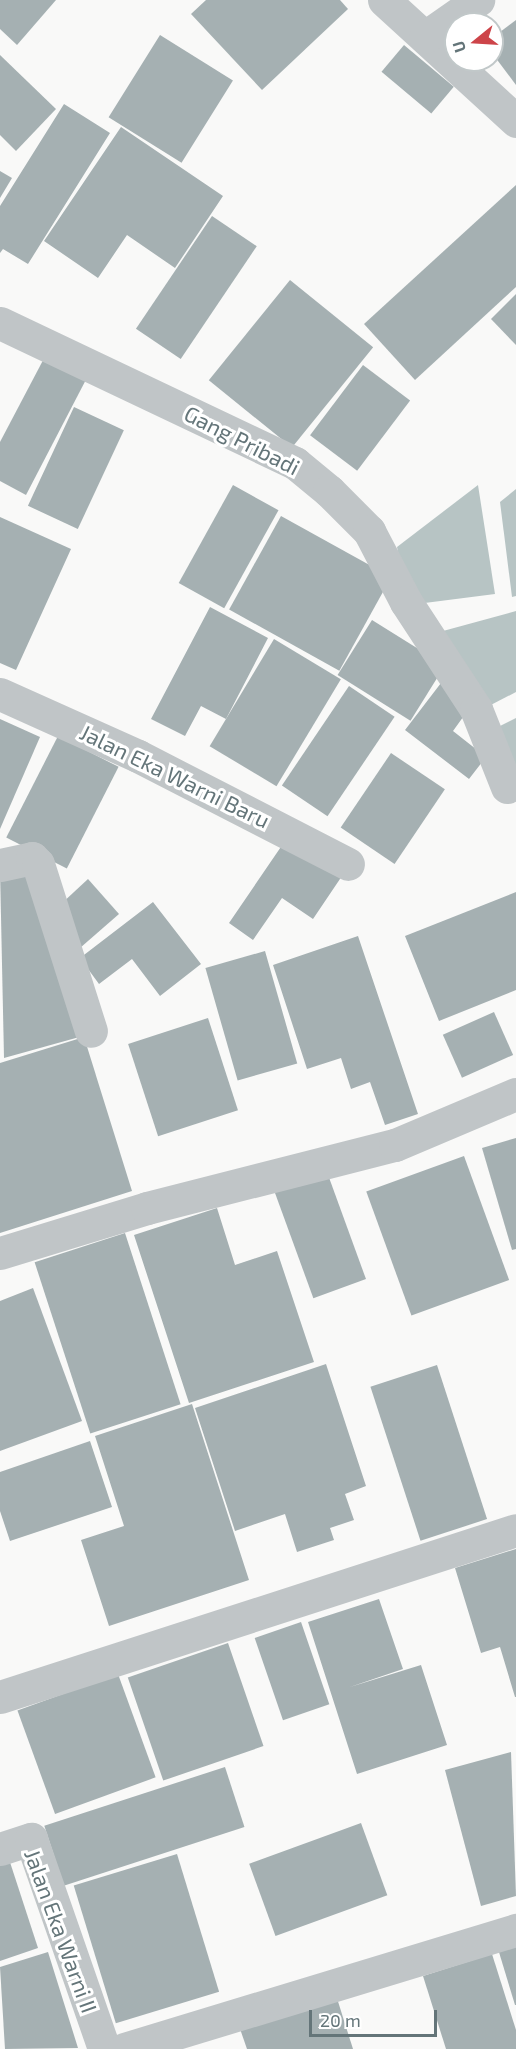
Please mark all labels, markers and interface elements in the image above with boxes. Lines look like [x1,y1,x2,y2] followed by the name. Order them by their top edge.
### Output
[444,12,504,72] north arrow
[448,39,469,55] text: U
[180,400,304,480] street label: Gang Pribadi
[76,719,274,833] street label: Jalan Eka Warni Baru
[19,1845,103,2017] street label: Jalan Eka Warni II
[312,1998,440,2036] scale bar
[320,2009,361,2031] text: 20 m

